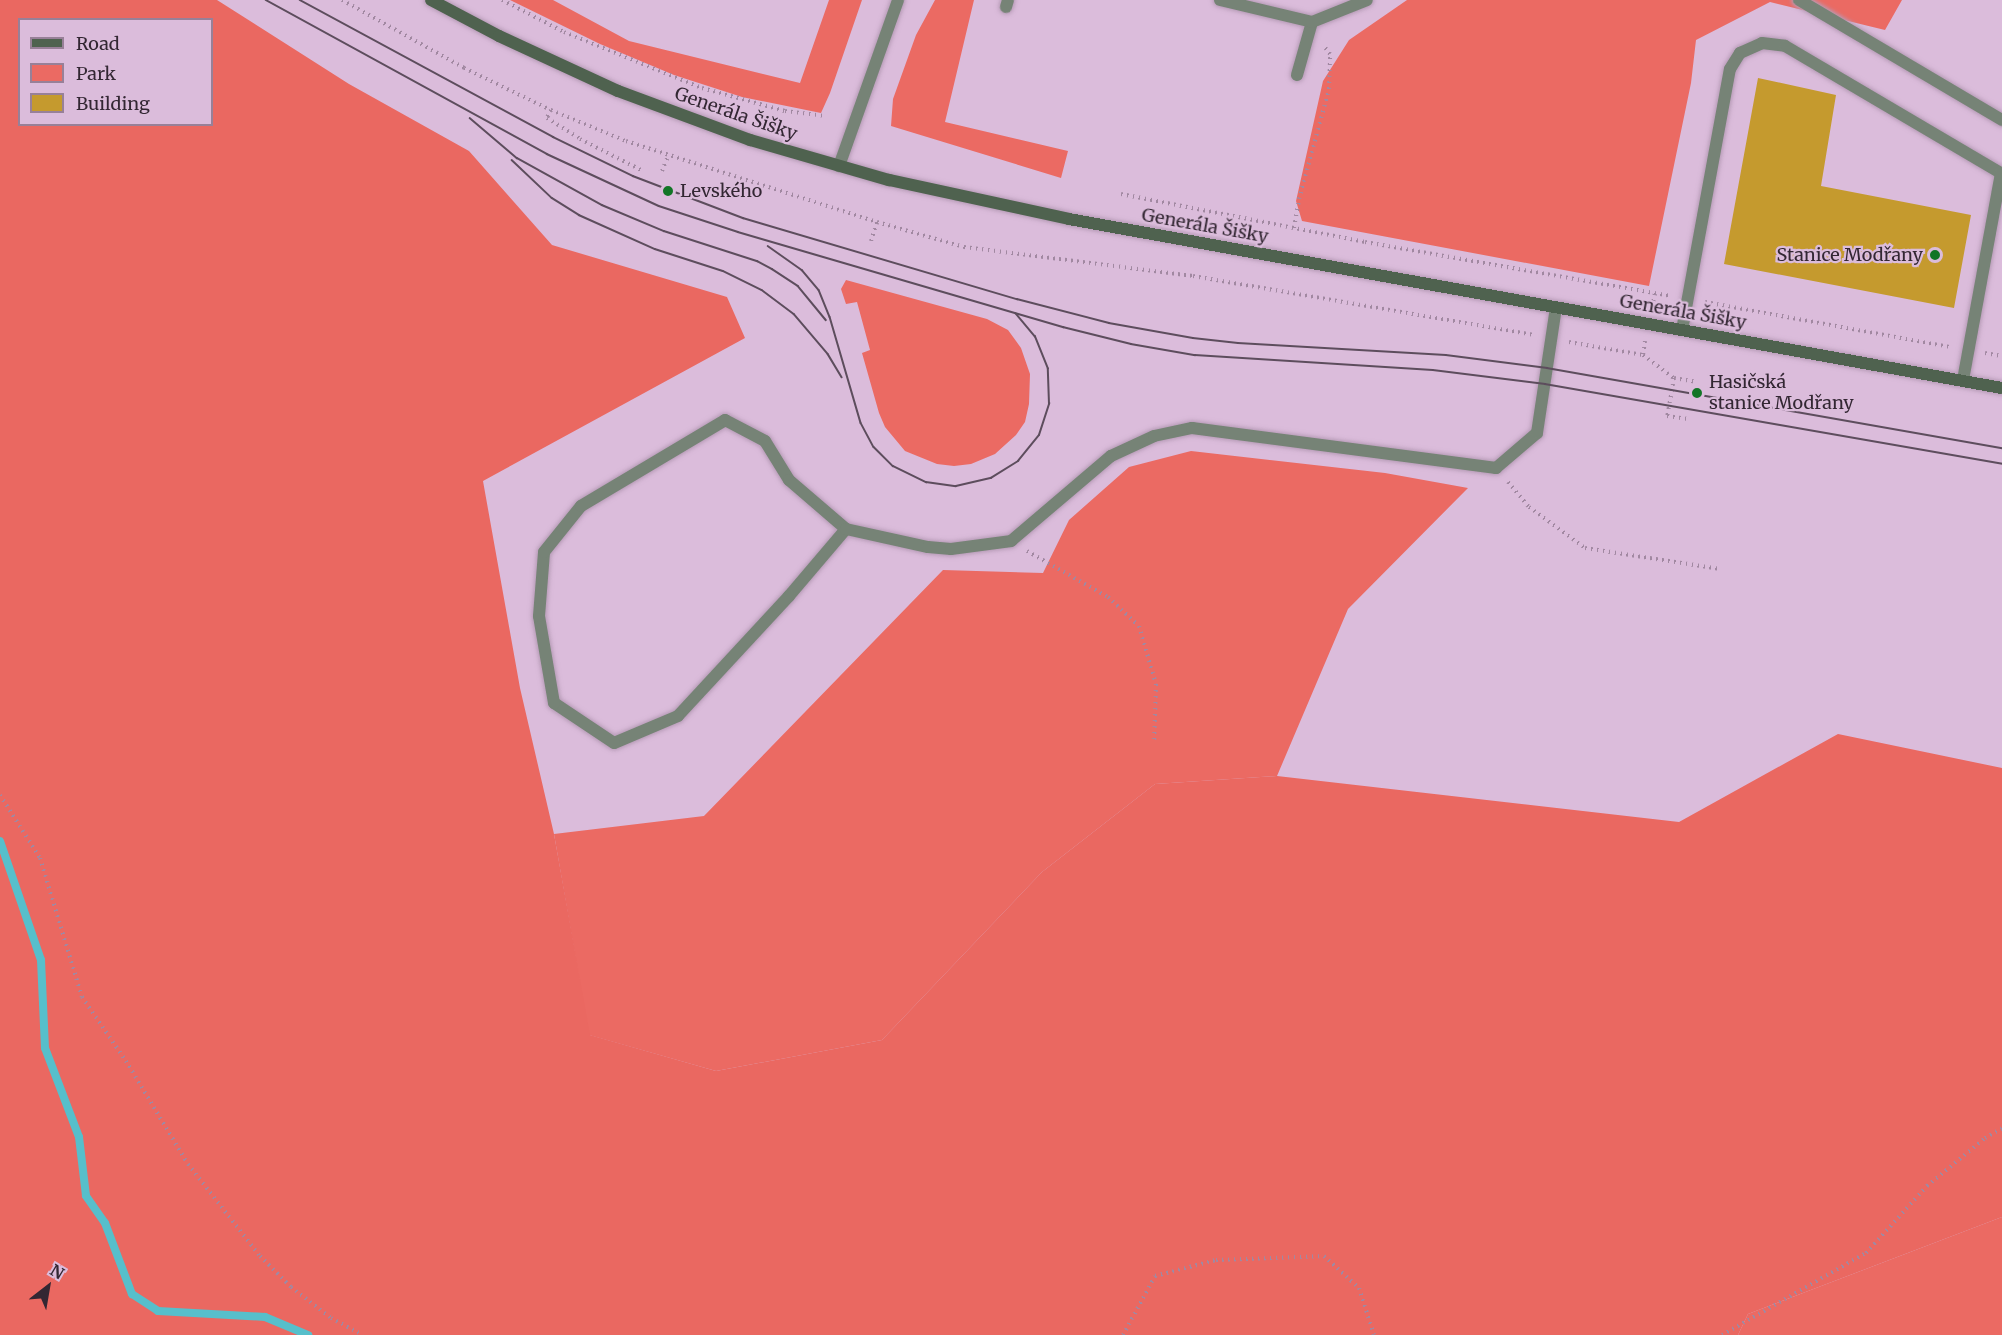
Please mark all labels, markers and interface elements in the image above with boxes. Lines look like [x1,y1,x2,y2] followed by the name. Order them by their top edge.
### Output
[18,18,213,126] legend
[76,32,120,55] text: Road
[76,62,116,85] text: Park
[672,83,800,145] street label: Generála Šišky
[76,92,150,115] text: Building
[680,180,762,202] place label: Levského
[661,184,675,198] marker: Levského
[1140,204,1270,248] street label: Generála Šišky
[1776,244,1923,266] place label: Stanice Modřany
[1928,248,1942,262] marker: Stanice Modřany
[1618,290,1748,334] street label: Generála Šišky
[1709,372,1854,415] place label: Hasičská stanice Modřany
[1690,386,1704,400] marker: Hasičská stanice Modřany
[18,1257,78,1317] north arrow
[47,1260,68,1283] text: N

